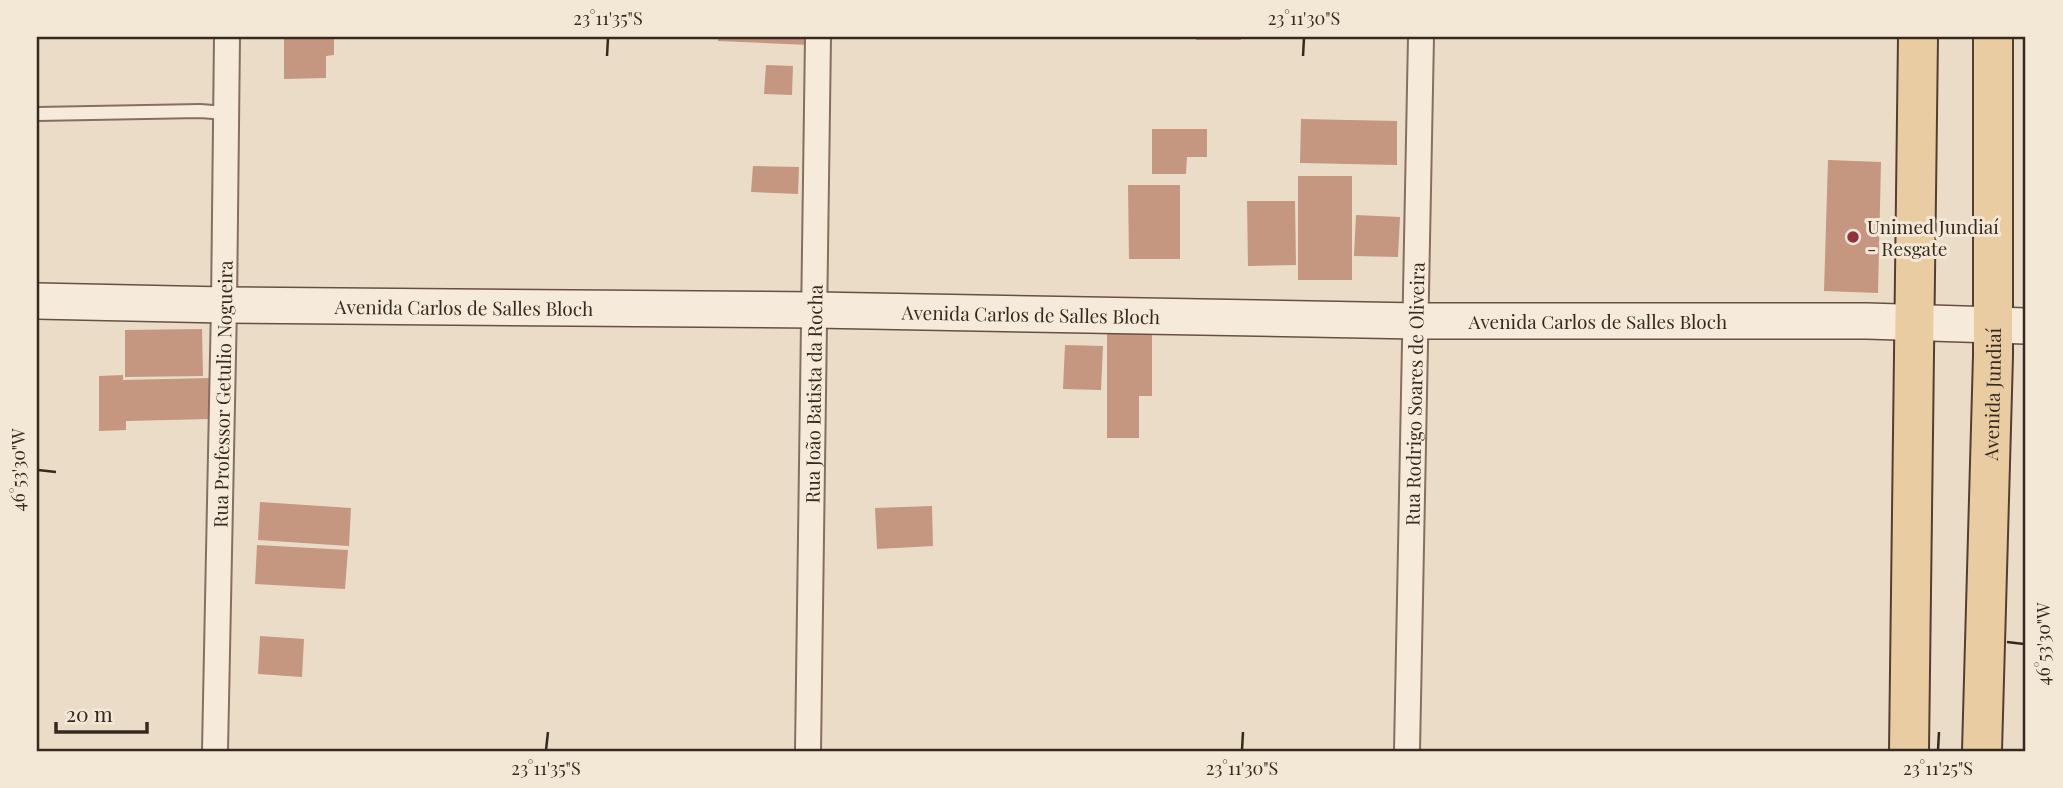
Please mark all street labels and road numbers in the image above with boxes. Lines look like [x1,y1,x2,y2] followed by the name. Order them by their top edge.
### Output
[207,260,238,528] street label: Rua Professor Getulio Nogueira
[1398,261,1430,526] street label: Rua Rodrigo Soares de Oliveira
[798,284,828,504] street label: Rua João Batista da Rocha
[334,293,593,321] street label: Avenida Carlos de Salles Bloch
[900,299,1160,329] street label: Avenida Carlos de Salles Bloch
[1468,308,1727,334] street label: Avenida Carlos de Salles Bloch
[1977,327,2006,462] street label: Avenida Jundiaí

